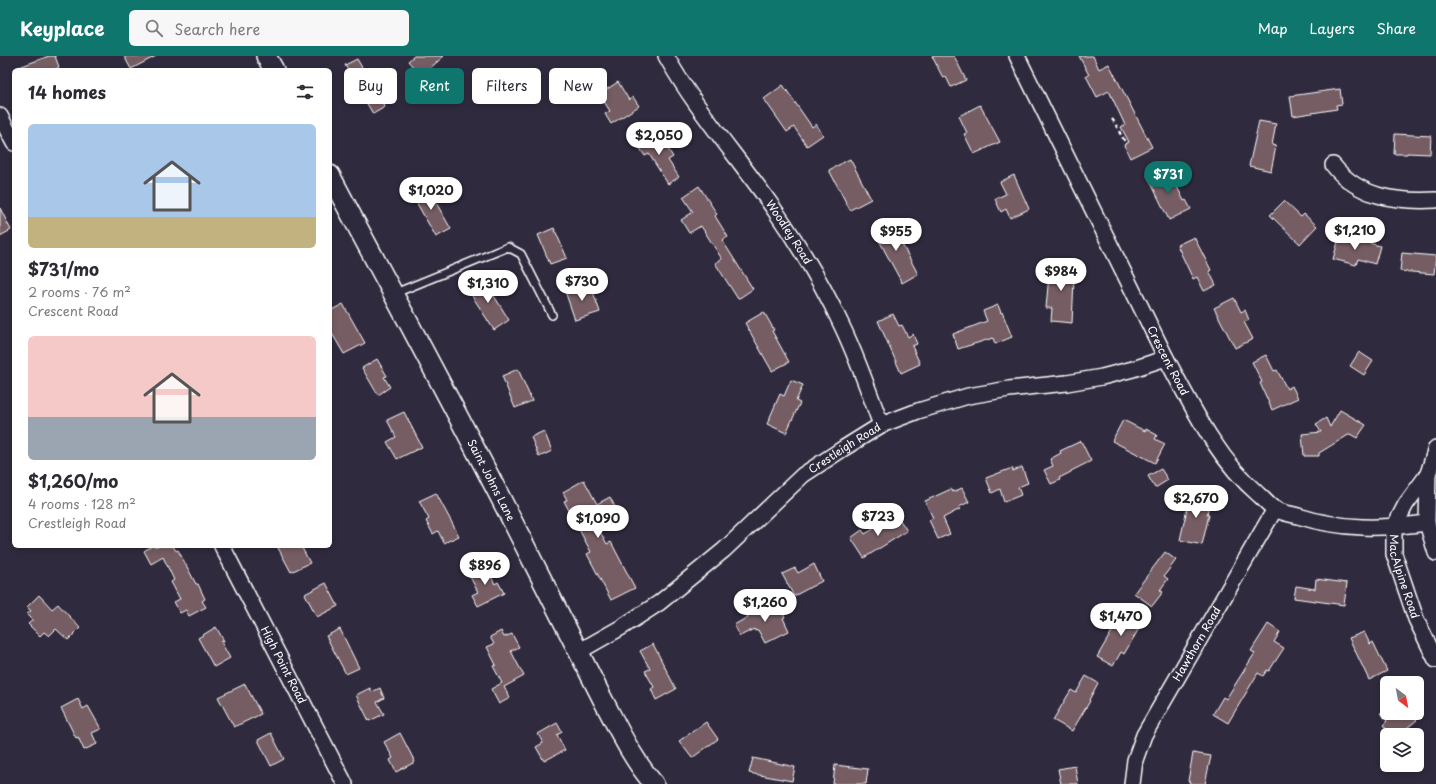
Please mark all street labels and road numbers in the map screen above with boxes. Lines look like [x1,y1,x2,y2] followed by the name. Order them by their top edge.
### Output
[762,196,817,267] street label: Woodley Road
[1143,323,1194,398] street label: Crescent Road
[805,418,884,477] street label: Crestleigh Road
[464,436,520,524] street label: Saint Johns Lane
[1386,534,1424,621] street label: MacAlpine Road
[1168,603,1225,684] street label: Hawthorn Road
[257,623,311,707] street label: High Point Road

